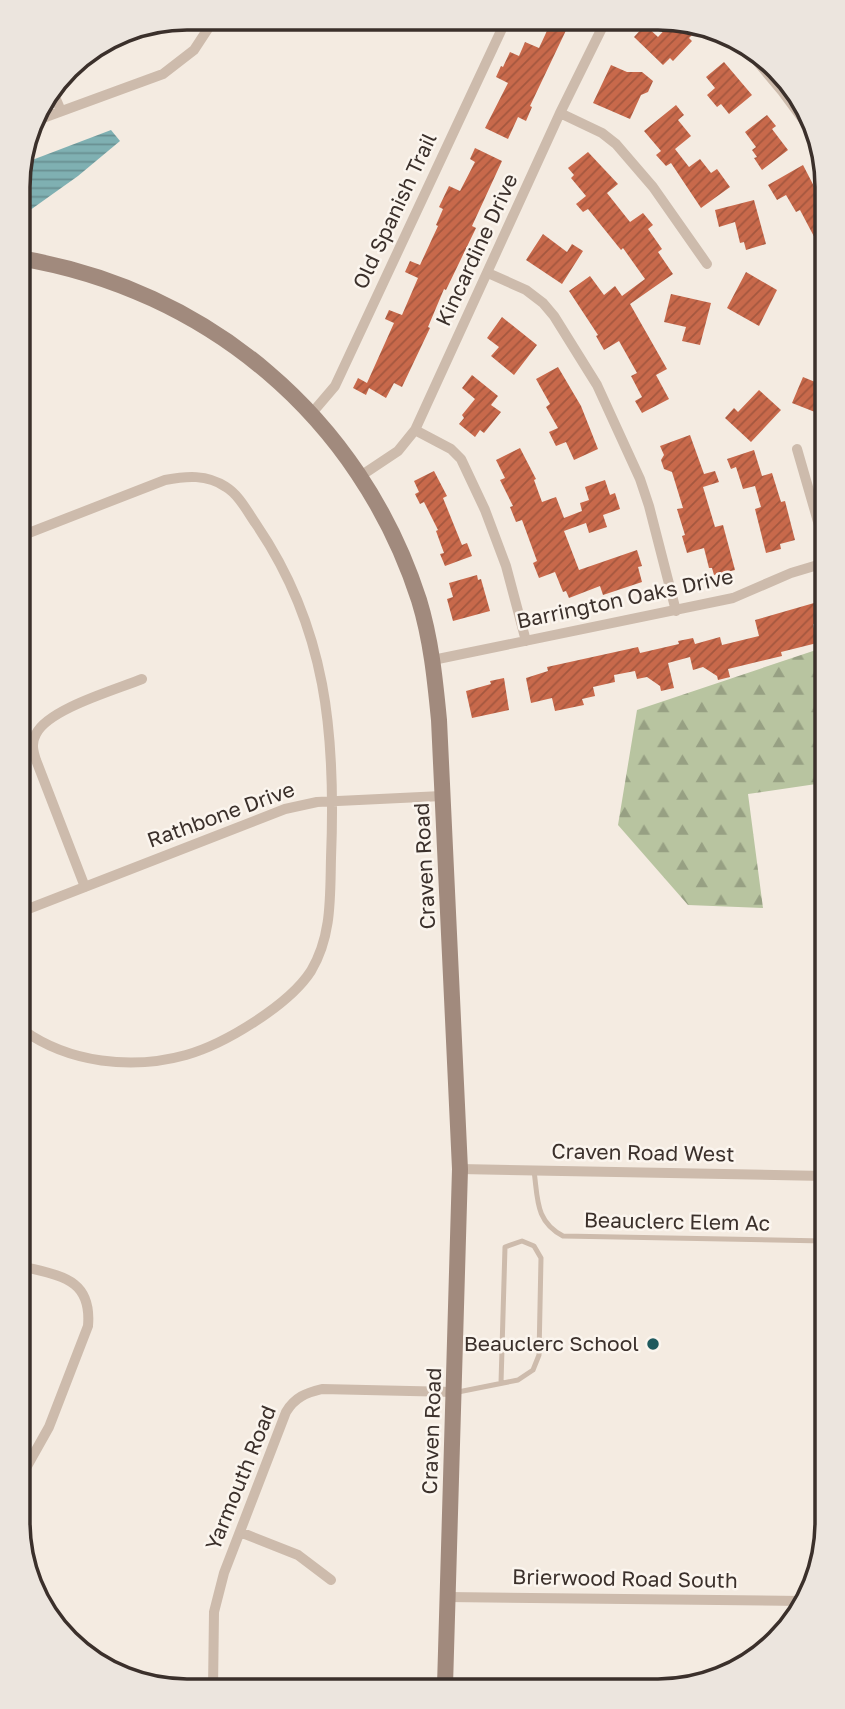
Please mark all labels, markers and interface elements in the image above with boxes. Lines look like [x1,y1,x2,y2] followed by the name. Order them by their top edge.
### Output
[346,128,442,293] street label: Old Spanish Trail
[429,169,523,330] street label: Kincardine Drive
[514,562,735,634] street label: Barrington Oaks Drive
[143,775,298,853] street label: Rathbone Drive
[408,802,440,930] street label: Craven Road
[551,1137,735,1167] street label: Craven Road West
[584,1206,770,1236] street label: Beauclerc Elem Ac
[464,1330,639,1356] place label: Beauclerc School
[645,1336,661,1352] marker: Beauclerc School
[416,1367,446,1495] street label: Craven Road
[199,1401,281,1554] street label: Yarmouth Road
[512,1563,738,1593] street label: Brierwood Road South

